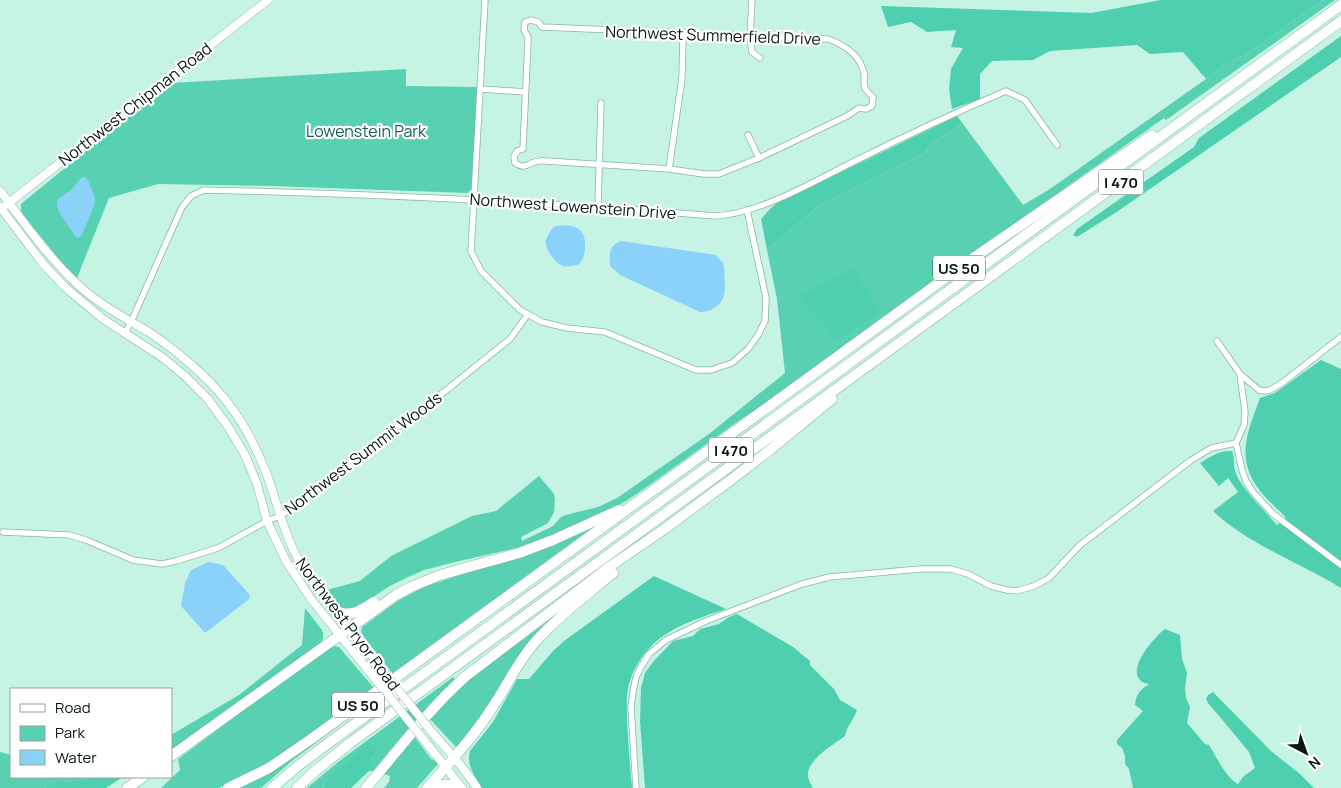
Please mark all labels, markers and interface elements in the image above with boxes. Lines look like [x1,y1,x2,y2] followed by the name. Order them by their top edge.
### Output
[605,20,821,50] street label: Northwest Summerfield Drive
[54,37,216,171] street label: Northwest Chipman Road
[306,120,427,142] park label: Lowenstein Park
[1098,170,1144,194] road number: I 470
[469,188,677,224] street label: Northwest Lowenstein Drive
[933,256,985,280] road number: US 50
[280,386,446,520] street label: Northwest Summit Woods
[708,438,754,462] road number: I 470
[291,553,405,695] street label: Northwest Pryor Road
[10,688,172,778] legend
[332,692,384,718] road number: US 50
[55,697,91,718] text: Road
[55,722,85,743] text: Park
[1281,728,1331,778] north arrow
[55,747,97,768] text: Water
[1305,753,1325,774] text: N

